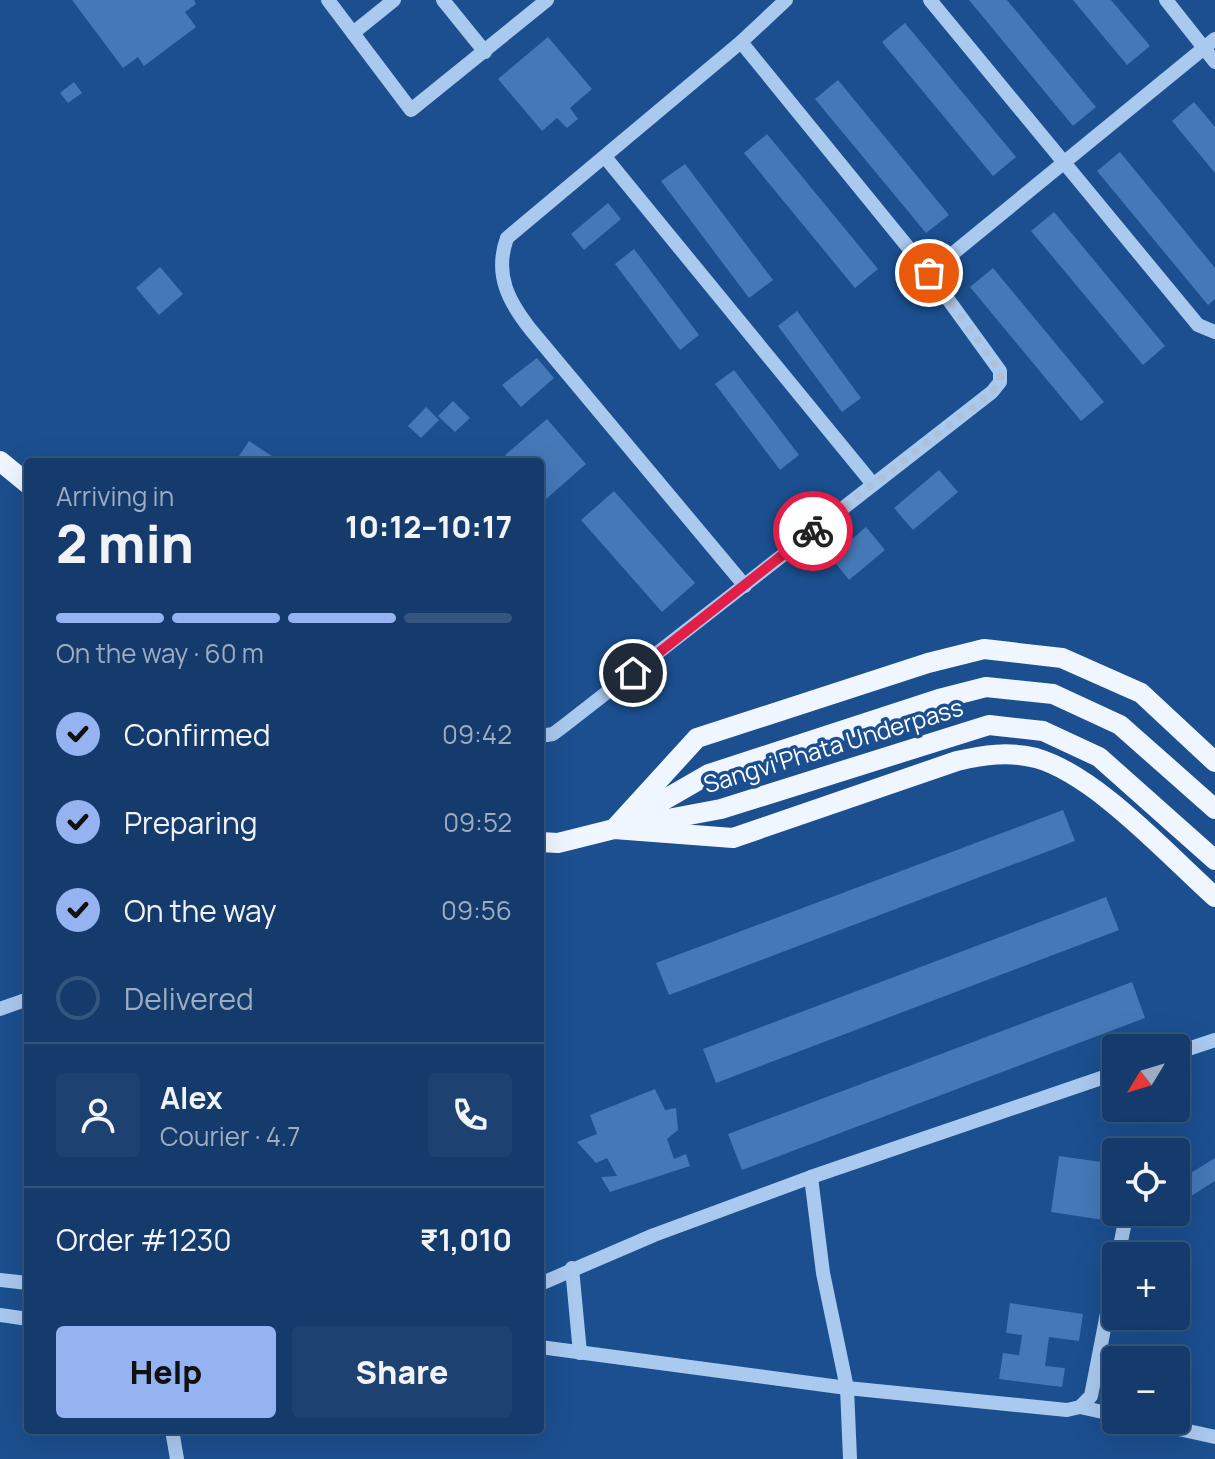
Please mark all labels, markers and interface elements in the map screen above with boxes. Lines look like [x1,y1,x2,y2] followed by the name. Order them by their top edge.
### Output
[895,239,963,307] pin
[907,251,951,295] icon: bag
[56,478,174,514] text: Arriving in
[773,491,853,571] courier
[345,506,512,547] text: 10:12–10:17
[56,508,194,579] text: 2 min
[791,509,835,553] icon: bike
[56,635,264,671] text: On the way · 60 m
[599,639,667,707] pin
[611,651,655,695] icon: home
[699,690,967,800] street label: Sangvi Phata Underpass
[56,712,100,756] icon: check
[124,714,271,755] text: Confirmed
[442,716,512,752] text: 09:42
[56,800,100,844] icon: check
[124,802,258,843] text: Preparing
[443,804,512,840] text: 09:52
[56,888,100,932] icon: check
[124,890,277,931] text: On the way
[441,892,512,928] text: 09:56
[124,978,254,1019] text: Delivered
[1102,1034,1190,1122] north arrow
[1102,1034,1190,1434] map controls
[56,1073,140,1157] button: person
[428,1073,512,1157] button: phone
[160,1077,223,1118] text: Alex
[160,1118,300,1154] text: Courier · 4.7
[1102,1138,1190,1226] button: locate
[56,1219,232,1260] text: Order #1230
[420,1219,512,1260] text: ₹1,010
[1102,1242,1190,1330] button: +
[56,1326,276,1418] button: Help
[292,1326,512,1418] button: Share
[1102,1346,1190,1434] button: −

